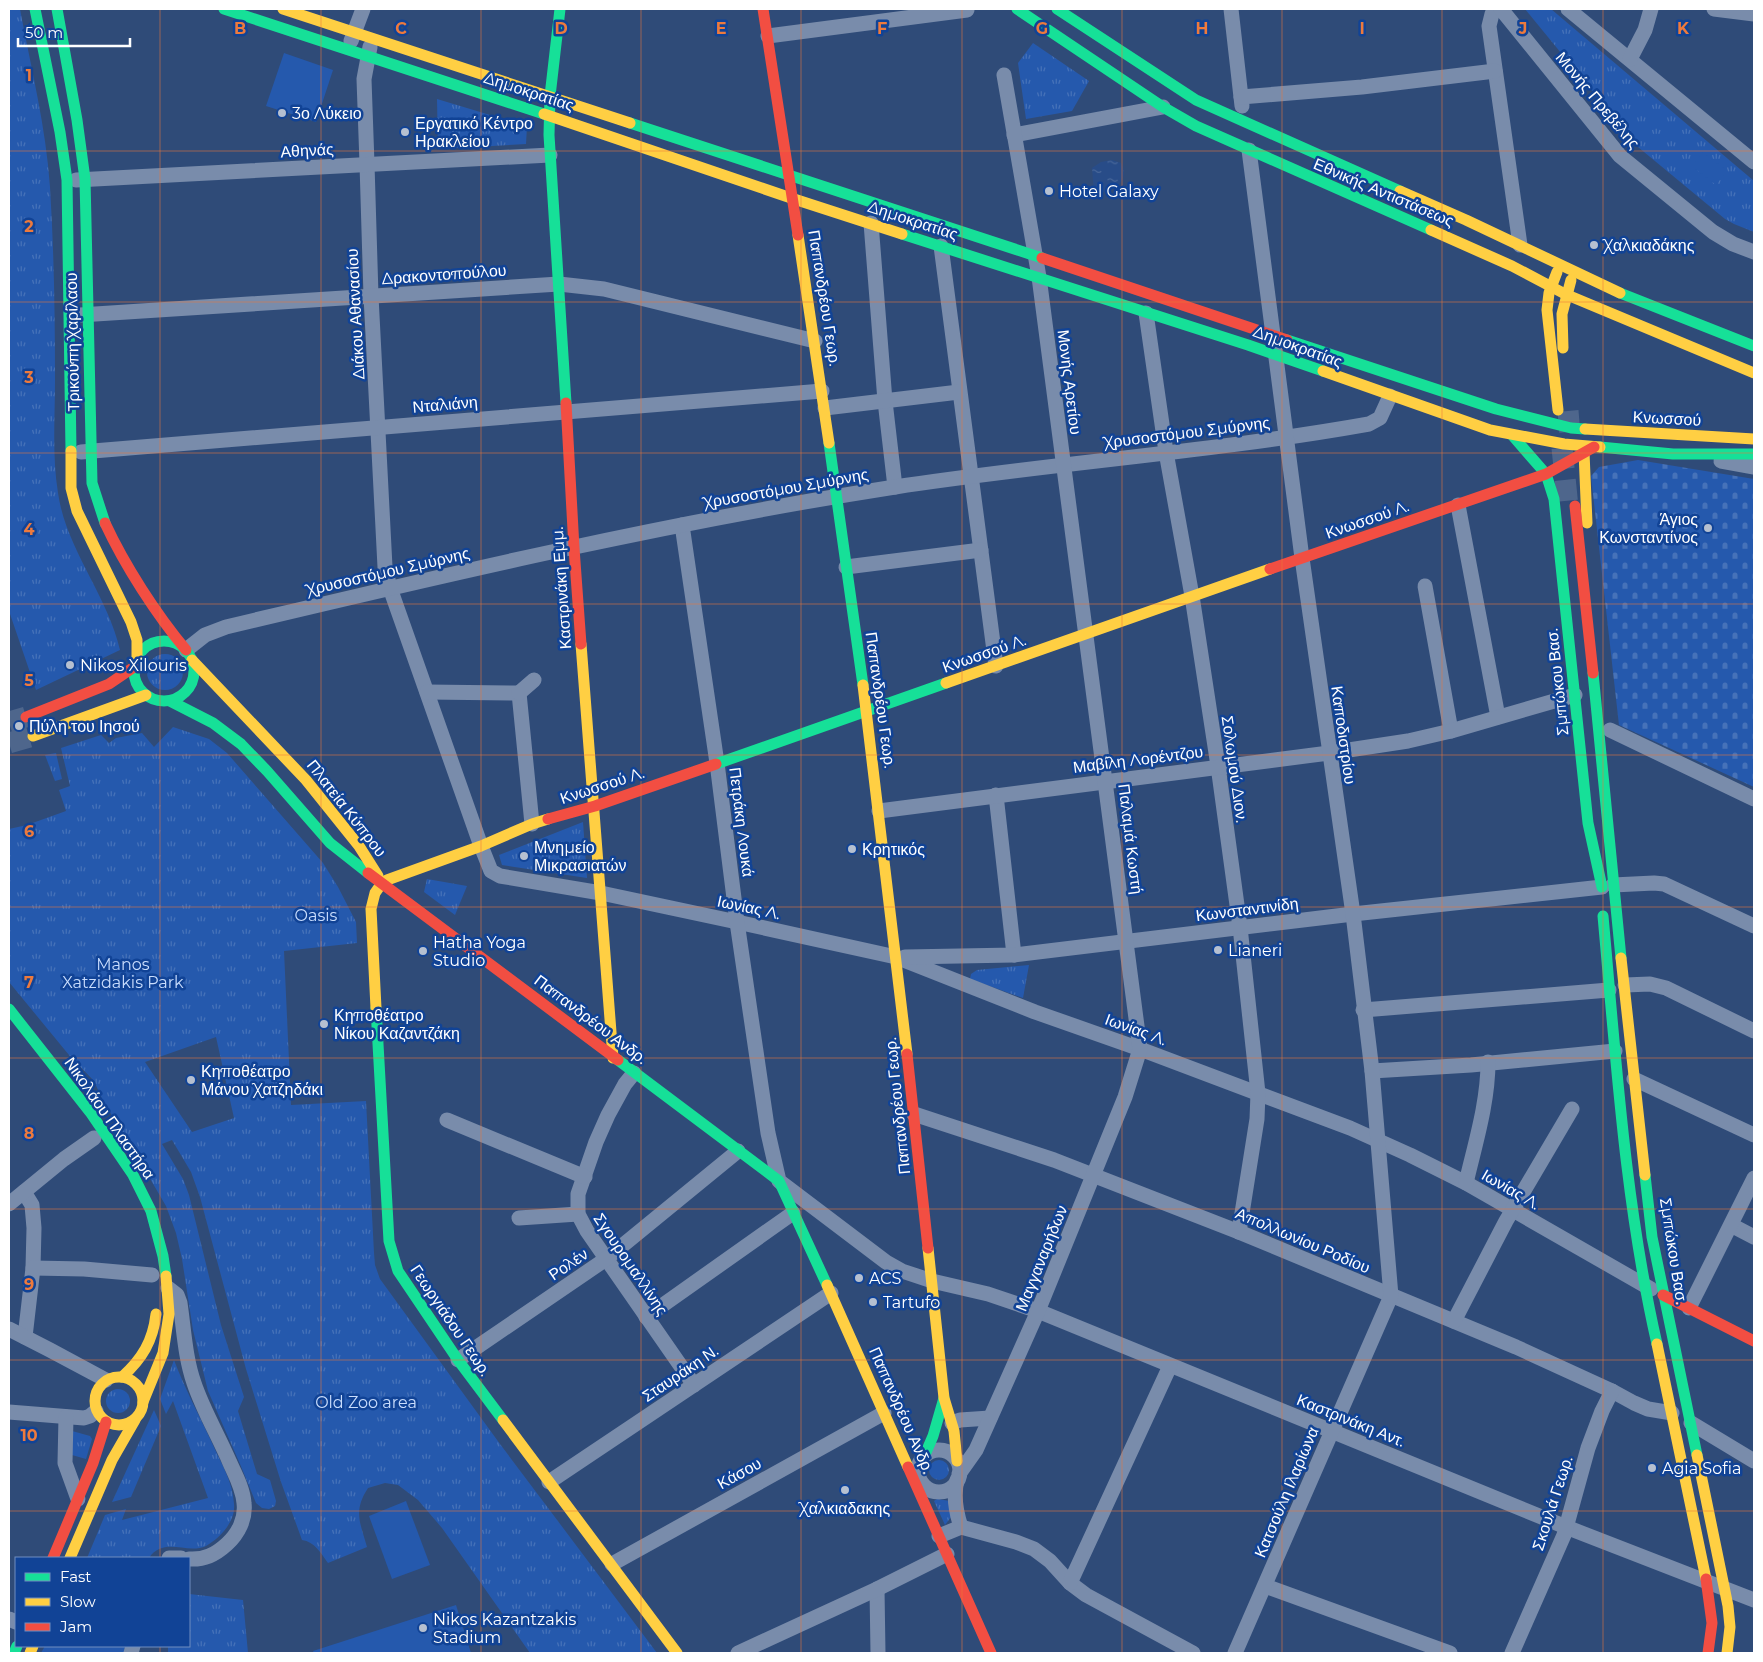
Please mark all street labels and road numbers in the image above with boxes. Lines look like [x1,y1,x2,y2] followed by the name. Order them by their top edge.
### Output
[1552,48,1644,153] street label: Μονής Πρεβέλης
[482,68,576,115] street label: Δημοκρατίας
[280,140,334,161] street label: Αθηνάς
[1311,154,1457,231] street label: Εθνικής Αντιστάσεως
[866,197,960,244] street label: Δημοκρατίας
[804,229,845,367] street label: Παπανδρέου Γεωρ.
[343,248,368,380] street label: Διάκου Αθανασίου
[381,261,507,288] street label: Δρακοντοπούλου
[62,272,83,412] street label: Τρικούπη Χαρίλαου
[1251,322,1345,371] street label: Δημοκρατίας
[1054,329,1085,436] street label: Μονής Αρετίου
[412,392,478,417] street label: Νταλιάνη
[1632,407,1702,430] street label: Κνωσσού
[1101,413,1271,452] street label: Χρυσοστόμου Σμύρνης
[700,465,870,513] street label: Χρυσοστόμου Σμύρνης
[1323,496,1412,543] street label: Κνωσσού Λ.
[548,526,575,650] street label: Καστρινάκη Εμμ.
[303,543,472,600] street label: Χρυσοστόμου Σμύρνης
[1542,627,1573,736] street label: Σμπώκου Βασ.
[940,630,1029,677] street label: Κνωσσού Λ.
[862,631,899,769] street label: Παπανδρέου Γεωρ.
[1327,685,1360,785] street label: Καποδιστρίου
[1218,714,1251,824] street label: Σολωμού Διον.
[1072,742,1204,777] street label: Μαβίλη Λορέντζου
[303,756,390,861] street label: Πλατεία Κύπρου
[558,763,647,808] street label: Κνωσσού Λ.
[725,766,758,878] street label: Πετράκη Λουκά
[1114,783,1147,895] street label: Παλαμά Κωστή
[716,892,782,923] street label: Ιωνίας Λ.
[1195,894,1300,925] street label: Κωνσταντινίδη
[531,971,651,1068] street label: Παπανδρέου Ανδρ.
[1102,1010,1169,1049] street label: Ιωνίας Λ.
[881,1037,914,1175] street label: Παπανδρέου Γεωρ.
[60,1054,159,1183] street label: Νικολάου Πλαστήρα
[1478,1165,1543,1214] street label: Ιωνίας Λ.
[1656,1196,1691,1306] street label: Σμπώκου Βασ.
[1012,1202,1071,1314] street label: Μαγγαναρήδων
[1233,1204,1373,1277] street label: Απολλωνίου Ροδίου
[589,1210,672,1319] street label: Σγουρομαλλίνης
[545,1244,592,1284] street label: Ρολέν
[406,1261,495,1379] street label: Γεωργιάδου Γεωρ.
[639,1341,722,1406] street label: Σταυράκη Ν.
[865,1344,938,1476] street label: Παπανδρέου Ανδρ.
[1294,1390,1408,1451] street label: Καστρινάκη Αντ.
[1250,1424,1323,1560] street label: Κατσούλη Ιλαρίωνα
[1528,1453,1577,1553] street label: Σκουλά Γεωρ.
[714,1454,765,1493] street label: Κάσου

